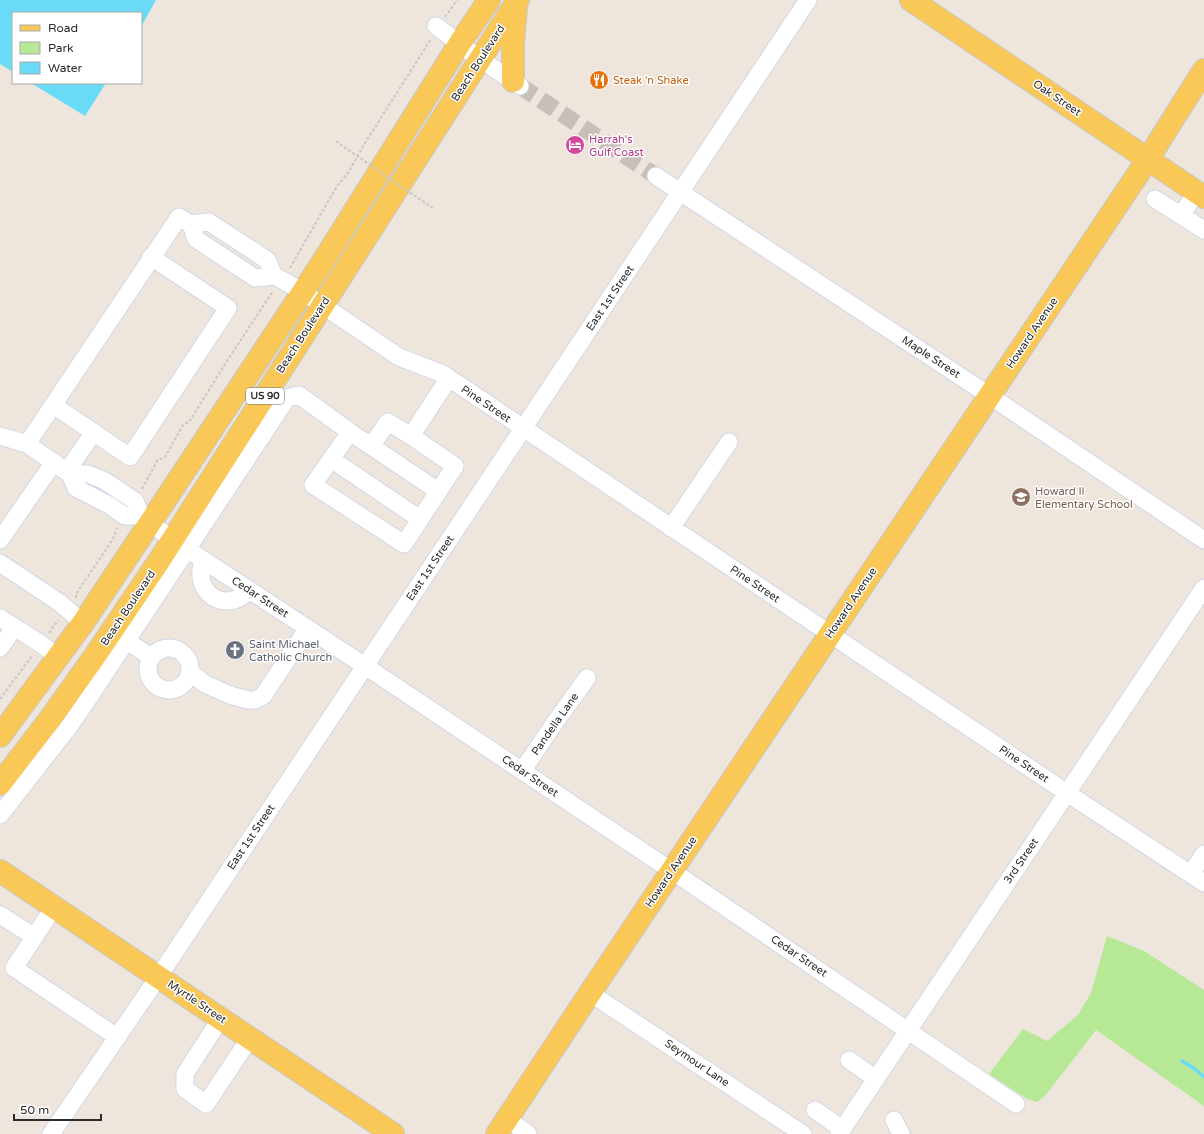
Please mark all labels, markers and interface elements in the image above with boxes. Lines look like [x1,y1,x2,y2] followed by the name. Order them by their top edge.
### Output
[12,12,142,84] legend
[48,21,78,35] text: Road
[449,22,507,104] street label: Beach Boulevard
[48,41,74,55] text: Park
[48,61,83,75] text: Water
[588,69,610,91] restaurant icon: Steak 'n Shake
[613,74,689,87] place label: Steak 'n Shake
[1030,77,1084,119] street label: Oak Street
[589,133,644,159] place label: Harrah's Gulf Coast
[564,134,586,156] hotel icon: Harrah's Gulf Coast
[583,263,637,333] street label: East 1st Street
[274,294,332,376] street label: Beach Boulevard
[1003,295,1061,371] street label: Howard Avenue
[899,333,963,381] street label: Maple Street
[459,383,513,425] street label: Pine Street
[246,388,284,404] road number: US 90
[1035,485,1133,511] place label: Howard II Elementary School
[1010,486,1032,508] school or university icon: Howard II Elementary School
[403,533,457,603] street label: East 1st Street
[728,563,782,605] street label: Pine Street
[822,565,880,641] street label: Howard Avenue
[98,568,158,648] street label: Beach Boulevard
[229,574,291,620] street label: Cedar Street
[249,638,332,664] place label: Saint Michael Catholic Church
[224,639,246,661] church icon: Saint Michael Catholic Church
[529,690,581,758] street label: Pandella Lane
[997,743,1051,785] street label: Pine Street
[499,752,561,800] street label: Cedar Street
[224,802,278,872] street label: East 1st Street
[642,834,700,910] street label: Howard Avenue
[1001,836,1041,886] street label: 3rd Street
[768,932,830,980] street label: Cedar Street
[165,978,229,1026] street label: Myrtle Street
[662,1037,732,1089] street label: Seymour Lane
[14,1096,101,1122] scale bar
[20,1103,49,1117] text: 50 m

